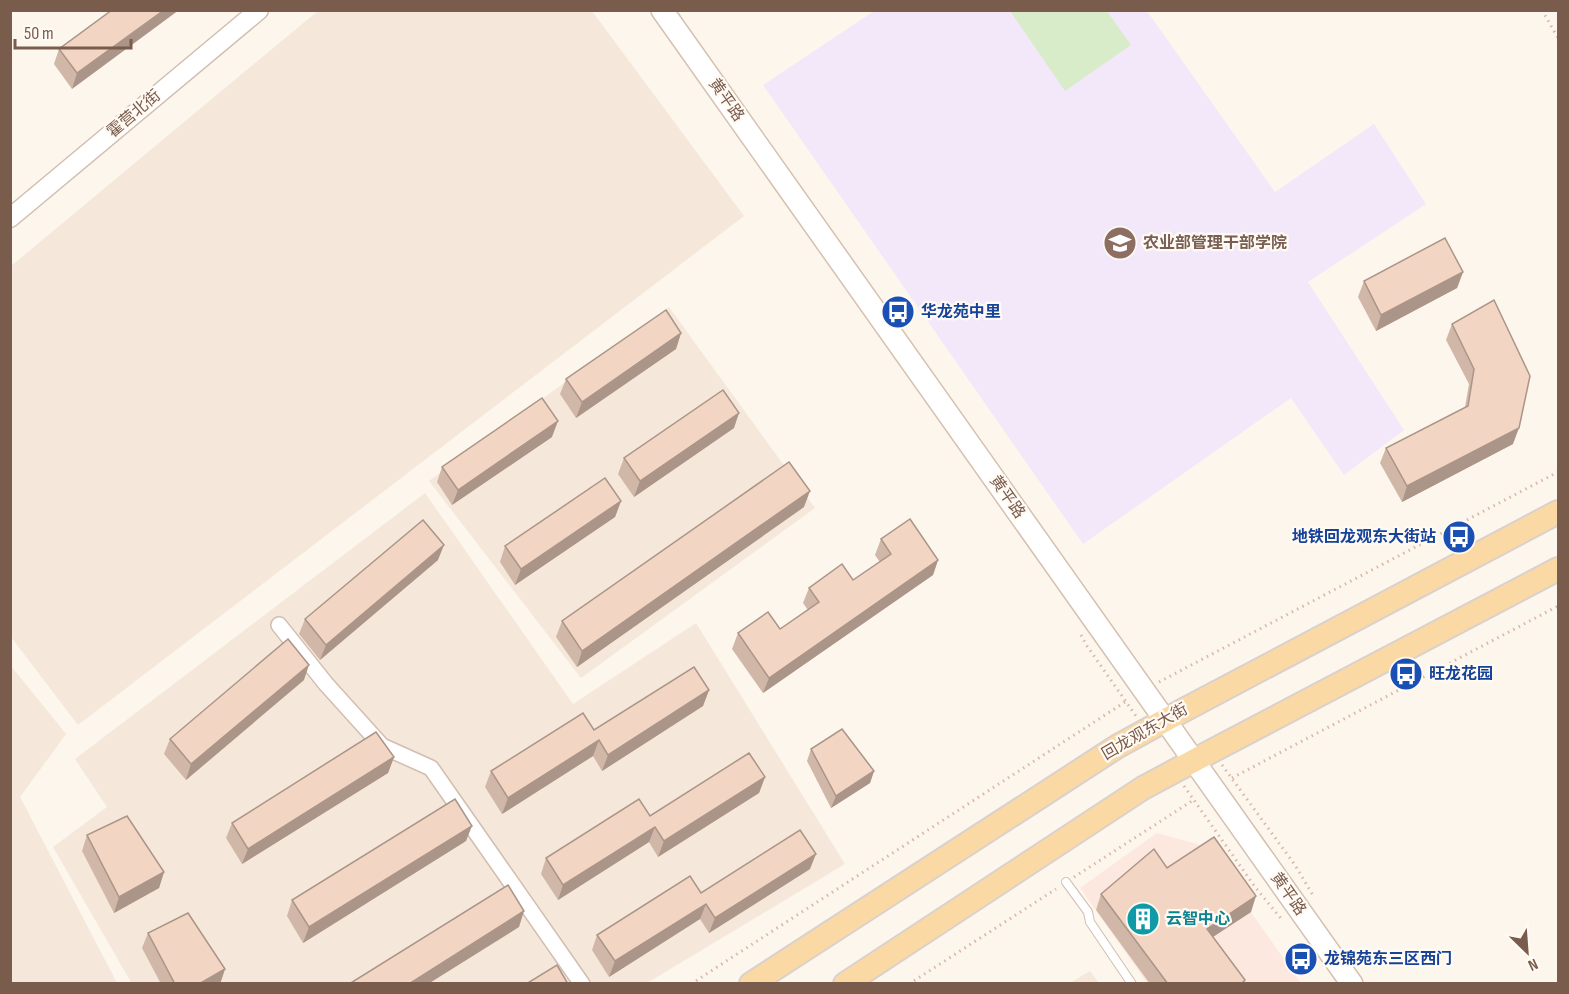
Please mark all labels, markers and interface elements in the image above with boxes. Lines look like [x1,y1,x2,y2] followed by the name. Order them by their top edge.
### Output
[15,12,130,50] scale bar
[24,23,54,44] text: 50 m
[704,75,748,125] street label: 黄平路
[103,86,165,142] street label: 霍营北街
[1102,225,1138,261] school or university icon: 农业部管理干部学院
[1143,234,1287,253] place label: 农业部管理干部学院
[880,294,916,330] bus stop icon: 华龙苑中里
[921,302,1001,322] place label: 华龙苑中里
[985,472,1029,522] street label: 黄平路
[1441,519,1477,555] bus stop icon: 地铁回龙观东大街站
[1292,527,1436,547] place label: 地铁回龙观东大街站
[1388,656,1424,692] bus stop icon: 旺龙花园
[1429,664,1493,684] place label: 旺龙花园
[1099,700,1191,764] street label: 回龙观东大街
[1266,869,1310,919] street label: 黄平路
[1125,901,1161,937] building icon: 云智中心
[1166,910,1230,929] place label: 云智中心
[1497,922,1557,982] north arrow
[1283,941,1319,977] bus stop icon: 龙锦苑东三区西门
[1324,949,1452,969] place label: 龙锦苑东三区西门
[1525,954,1541,975] text: N

